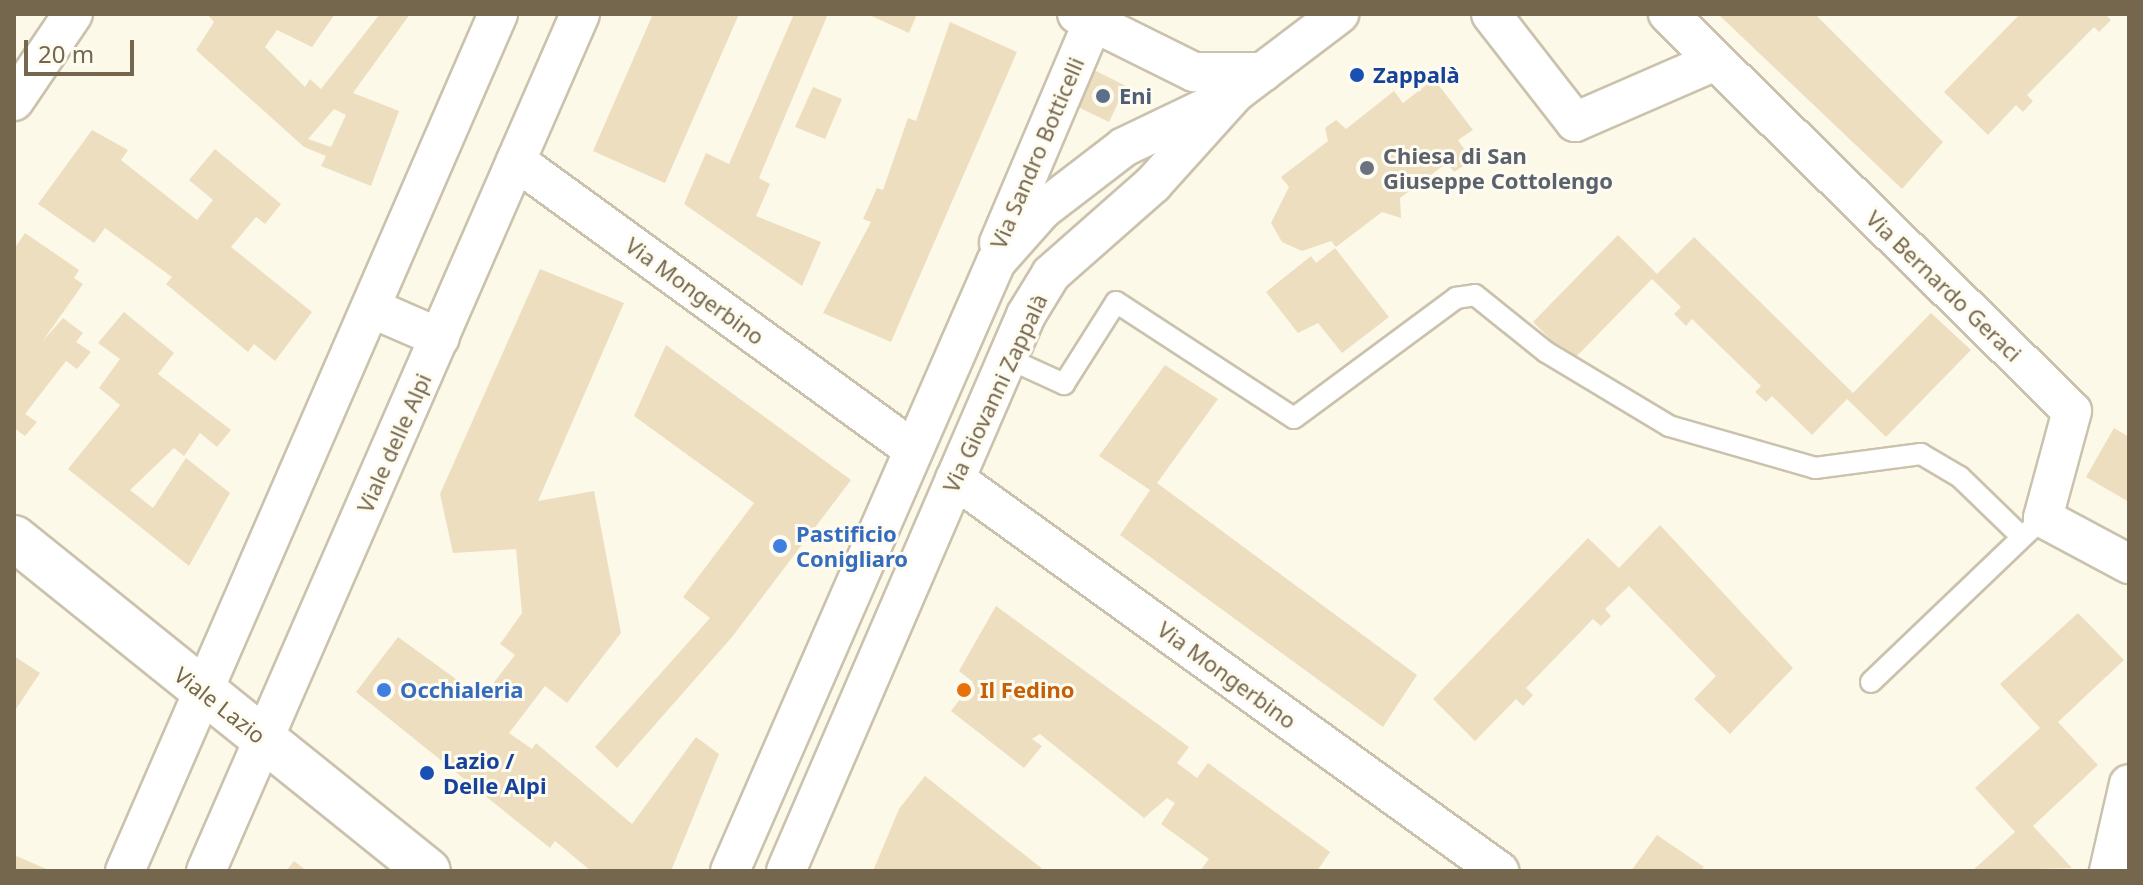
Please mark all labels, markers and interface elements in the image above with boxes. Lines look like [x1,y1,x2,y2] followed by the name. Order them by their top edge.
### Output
[28,24,138,74] scale bar
[38,37,94,70] text: 20 m
[985,53,1089,253] street label: Via Sandro Botticelli
[1373,62,1460,88] place label: Zappalà
[1348,66,1366,84] marker: Zappalà
[1119,83,1152,109] place label: Eni
[1094,87,1112,105] marker: Eni
[1383,142,1613,194] place label: Chiesa di San Giuseppe Cottolengo
[1358,159,1376,177] marker: Chiesa di San Giuseppe Cottolengo
[1861,205,2027,367] street label: Via Bernardo Geraci
[621,232,769,350] street label: Via Mongerbino
[937,290,1053,496] street label: Via Giovanni Zappalà
[352,369,436,517] street label: Viale delle Alpi
[796,520,908,572] place label: Pastificio Conigliaro
[771,537,789,555] marker: Pastificio Conigliaro
[1153,616,1301,734] street label: Via Mongerbino
[169,661,271,749] street label: Viale Lazio
[400,677,523,703] place label: Occhialeria
[980,677,1075,703] place label: Il Fedino
[375,681,393,699] marker: Occhialeria
[955,681,973,699] marker: Il Fedino
[443,747,546,798] place label: Lazio / Delle Alpi
[418,764,436,782] marker: Lazio / Delle Alpi

